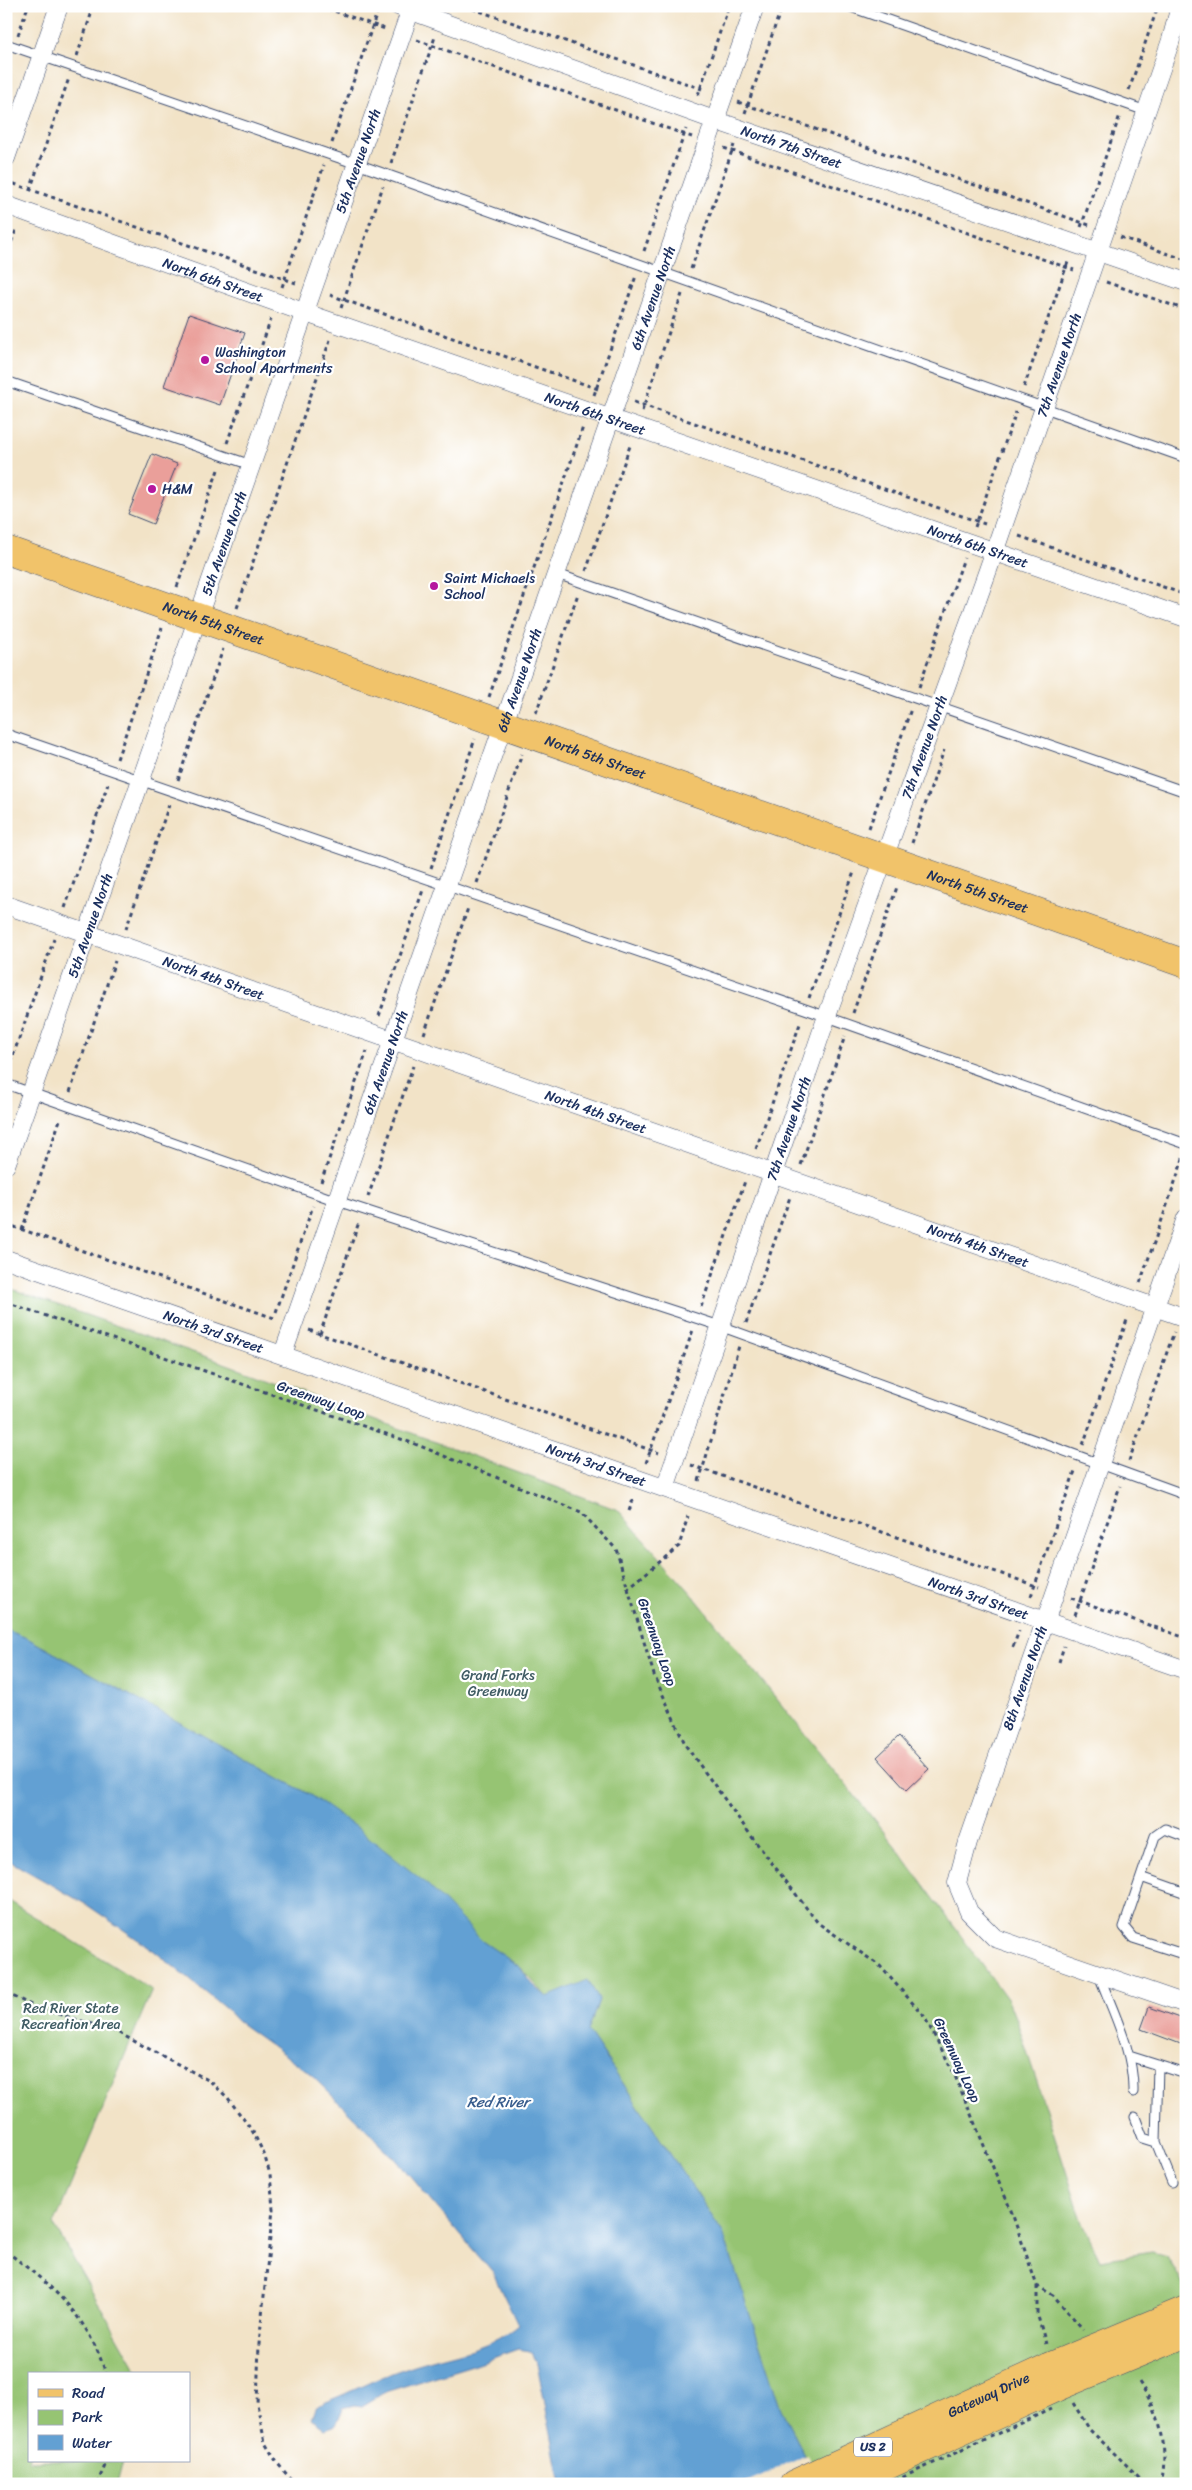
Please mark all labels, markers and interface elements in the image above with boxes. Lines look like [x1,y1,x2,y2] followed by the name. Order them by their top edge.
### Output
[328,105,388,217] street label: 5th Avenue North
[738,118,846,176] street label: North 7th Street
[623,242,683,353] street label: 6th Avenue North
[159,250,267,309] street label: North 6th Street
[1029,309,1088,421] street label: 7th Avenue North
[215,340,333,381] place label: Washington School Apartments
[199,354,211,366] marker: Washington School Apartments
[541,384,649,442] street label: North 6th Street
[162,477,193,502] place label: H&M
[146,483,158,495] marker: H&M
[194,487,254,599] street label: 5th Avenue North
[924,517,1032,575] street label: North 6th Street
[444,566,535,607] place label: Saint Michaels School
[428,580,440,592] marker: Saint Michaels School
[159,593,268,652] street label: North 5th Street
[489,625,549,736] street label: 6th Avenue North
[894,691,954,803] street label: 7th Avenue North
[542,728,650,786] street label: North 5th Street
[924,862,1032,920] street label: North 5th Street
[60,869,120,981] street label: 5th Avenue North
[159,948,268,1007] street label: North 4th Street
[355,1007,415,1118] street label: 6th Avenue North
[759,1073,818,1184] street label: 7th Avenue North
[542,1082,650,1141] street label: North 4th Street
[924,1216,1032,1275] street label: North 4th Street
[160,1302,267,1360] street label: North 3rd Street
[273,1373,369,1427] street label: Greenway Loop
[543,1436,650,1494] street label: North 3rd Street
[925,1569,1032,1627] street label: North 3rd Street
[630,1594,684,1690] street label: Greenway Loop
[995,1622,1055,1734] street label: 8th Avenue North
[461,1663,535,1704] park label: Grand Forks Greenway
[21,1996,121,2037] park label: Red River State Recreation Area
[926,2013,988,2108] street label: Greenway Loop
[467,2089,532,2115] water label: Red River
[943,2365,1034,2425] street label: Gateway Drive
[28,2372,190,2462] legend
[72,2380,105,2406] text: Road
[72,2404,103,2430] text: Park
[72,2430,112,2456] text: Water
[854,2438,892,2456] road number: US 2

